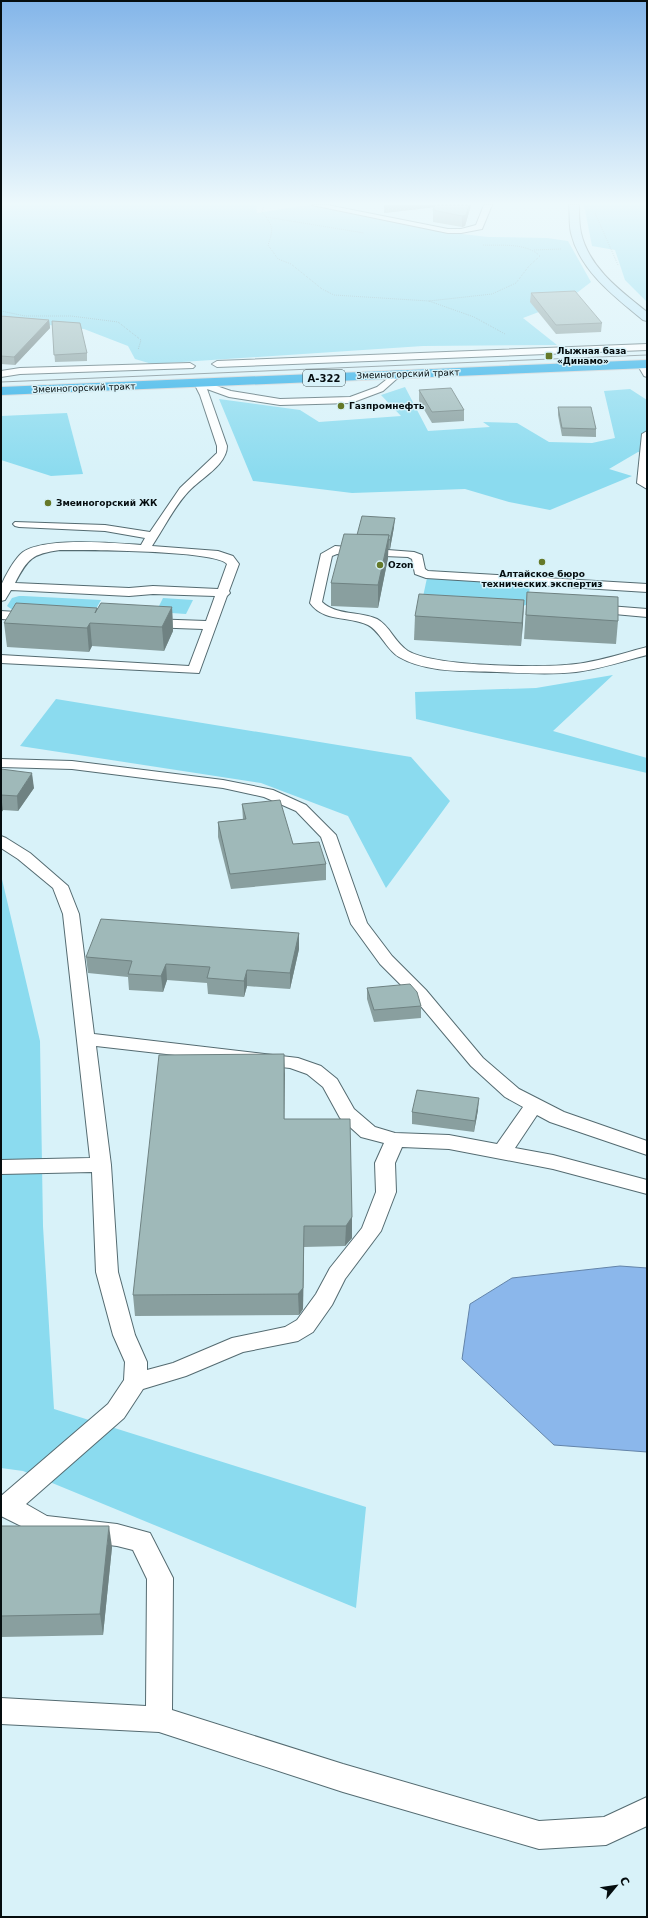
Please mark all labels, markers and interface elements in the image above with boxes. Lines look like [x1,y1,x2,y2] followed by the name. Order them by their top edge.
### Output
[557,346,626,366] place label: Лыжная база «Динамо»
[544,351,554,361] marker: Лыжная база «Динамо»
[356,367,460,381] street label: Змеиногорский тракт
[303,370,345,386] road number: А-322
[32,381,136,395] street label: Змеиногорский тракт
[336,401,346,411] marker: Газпромнефть
[349,401,425,411] place label: Газпромнефть
[43,498,53,508] marker: Змеиногорский ЖК
[56,498,158,508] place label: Змеиногорский ЖК
[537,557,547,567] marker: Алтайское бюро технических экспертиз
[375,560,385,570] marker: Ozon
[388,560,413,570] place label: Ozon
[482,569,602,589] place label: Алтайское бюро технических экспертиз
[596,1866,636,1906] north arrow
[617,1875,632,1888] text: С

